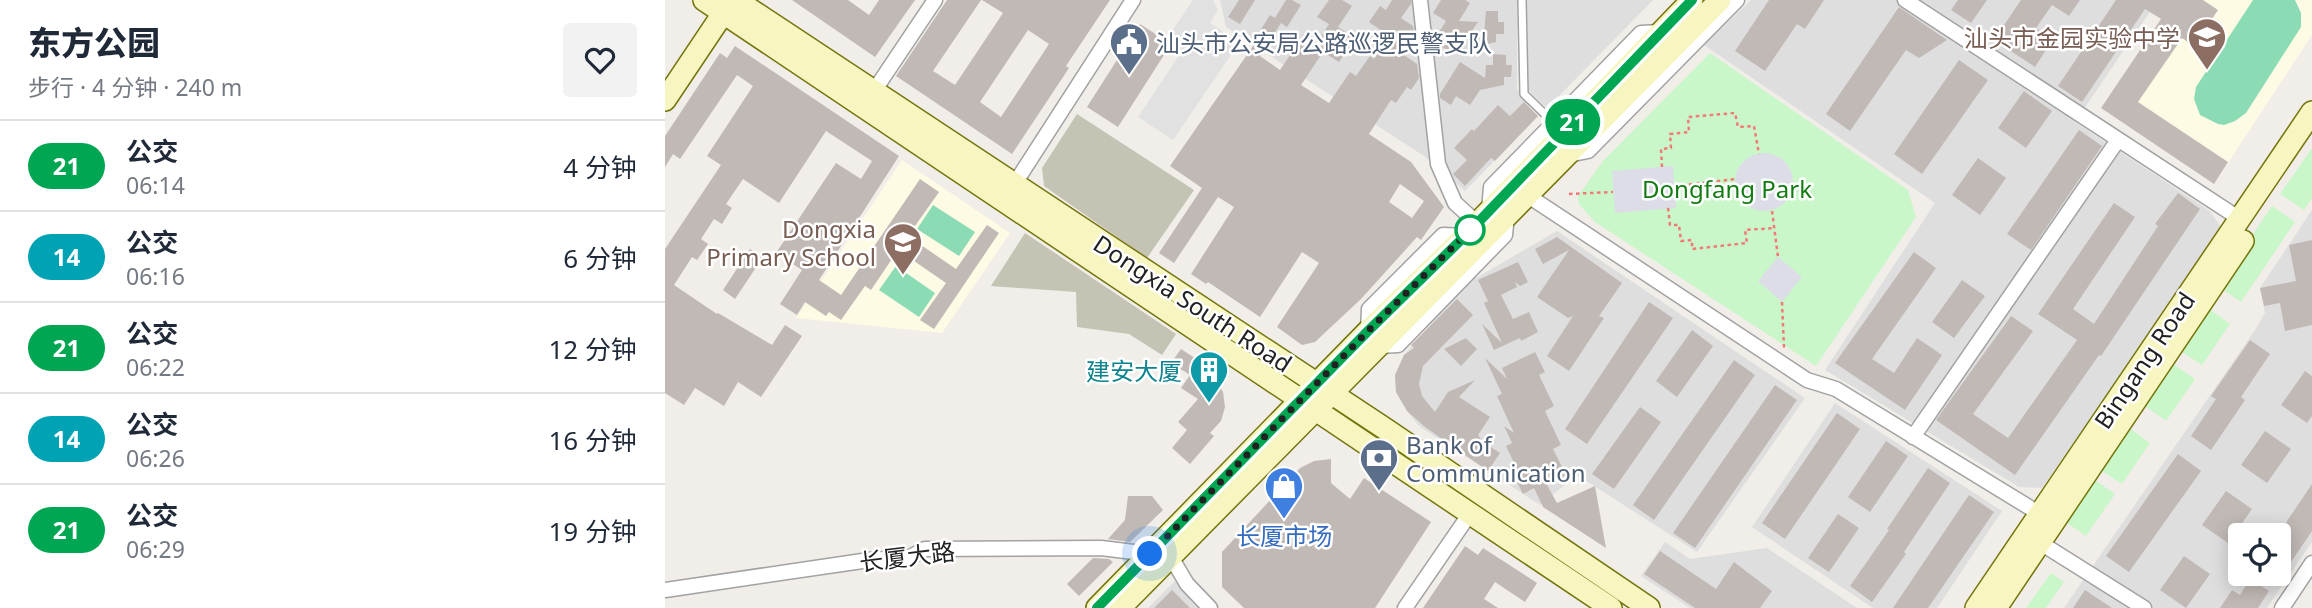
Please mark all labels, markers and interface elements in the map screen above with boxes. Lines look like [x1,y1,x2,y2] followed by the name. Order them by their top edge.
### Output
[2186,16,2228,71] school or university icon: 汕头市金园实验中学
[28,20,160,65] text: 东方公园
[1108,21,1150,76] public building icon: 汕头市公安局公路巡逻民警支队
[1964,21,2180,54] place label: 汕头市金园实验中学
[563,23,637,97] button: heart
[1156,26,1492,59] place label: 汕头市公安局公路巡逻民警支队
[28,71,242,103] text: 步行 · 4 分钟 · 240 m
[1541,99,1605,145] line badge: 21
[1559,105,1587,138] text: 21
[126,133,178,169] text: 公交
[53,149,80,182] text: 21
[563,149,637,185] text: 4 分钟
[126,169,185,201] text: 06:14
[1642,172,1812,205] park label: Dongfang Park
[706,212,876,273] place label: Dongxia Primary School
[1455,215,1485,245] unlabelled marker
[882,221,924,276] school or university icon: Dongxia Primary School
[126,224,178,260] text: 公交
[1087,226,1299,380] street label: Dongxia South Road
[53,240,80,273] text: 14
[563,240,637,276] text: 6 分钟
[126,260,185,292] text: 06:16
[2086,285,2202,435] street label: Bingang Road
[126,315,178,351] text: 公交
[53,331,80,364] text: 21
[548,331,637,367] text: 12 分钟
[1188,349,1230,404] building icon: 建安大厦
[126,351,185,383] text: 06:22
[1086,354,1182,387] place label: 建安大厦
[126,406,178,442] text: 公交
[53,422,80,455] text: 14
[548,422,637,458] text: 16 分钟
[1406,428,1586,489] place label: Bank of Communication
[1358,437,1400,492] bank icon: Bank of Communication
[126,442,185,474] text: 06:26
[1263,465,1305,520] shop icon: 长厦市场
[126,497,178,533] text: 公交
[53,513,80,546] text: 21
[548,513,637,549] text: 19 分钟
[1236,519,1332,552] place label: 长厦市场
[2228,523,2291,586] map controls
[2228,523,2291,586] button: locate
[126,533,185,565] text: 06:29
[857,534,957,578] street label: 长厦大路
[1132,536,1167,571] your location

